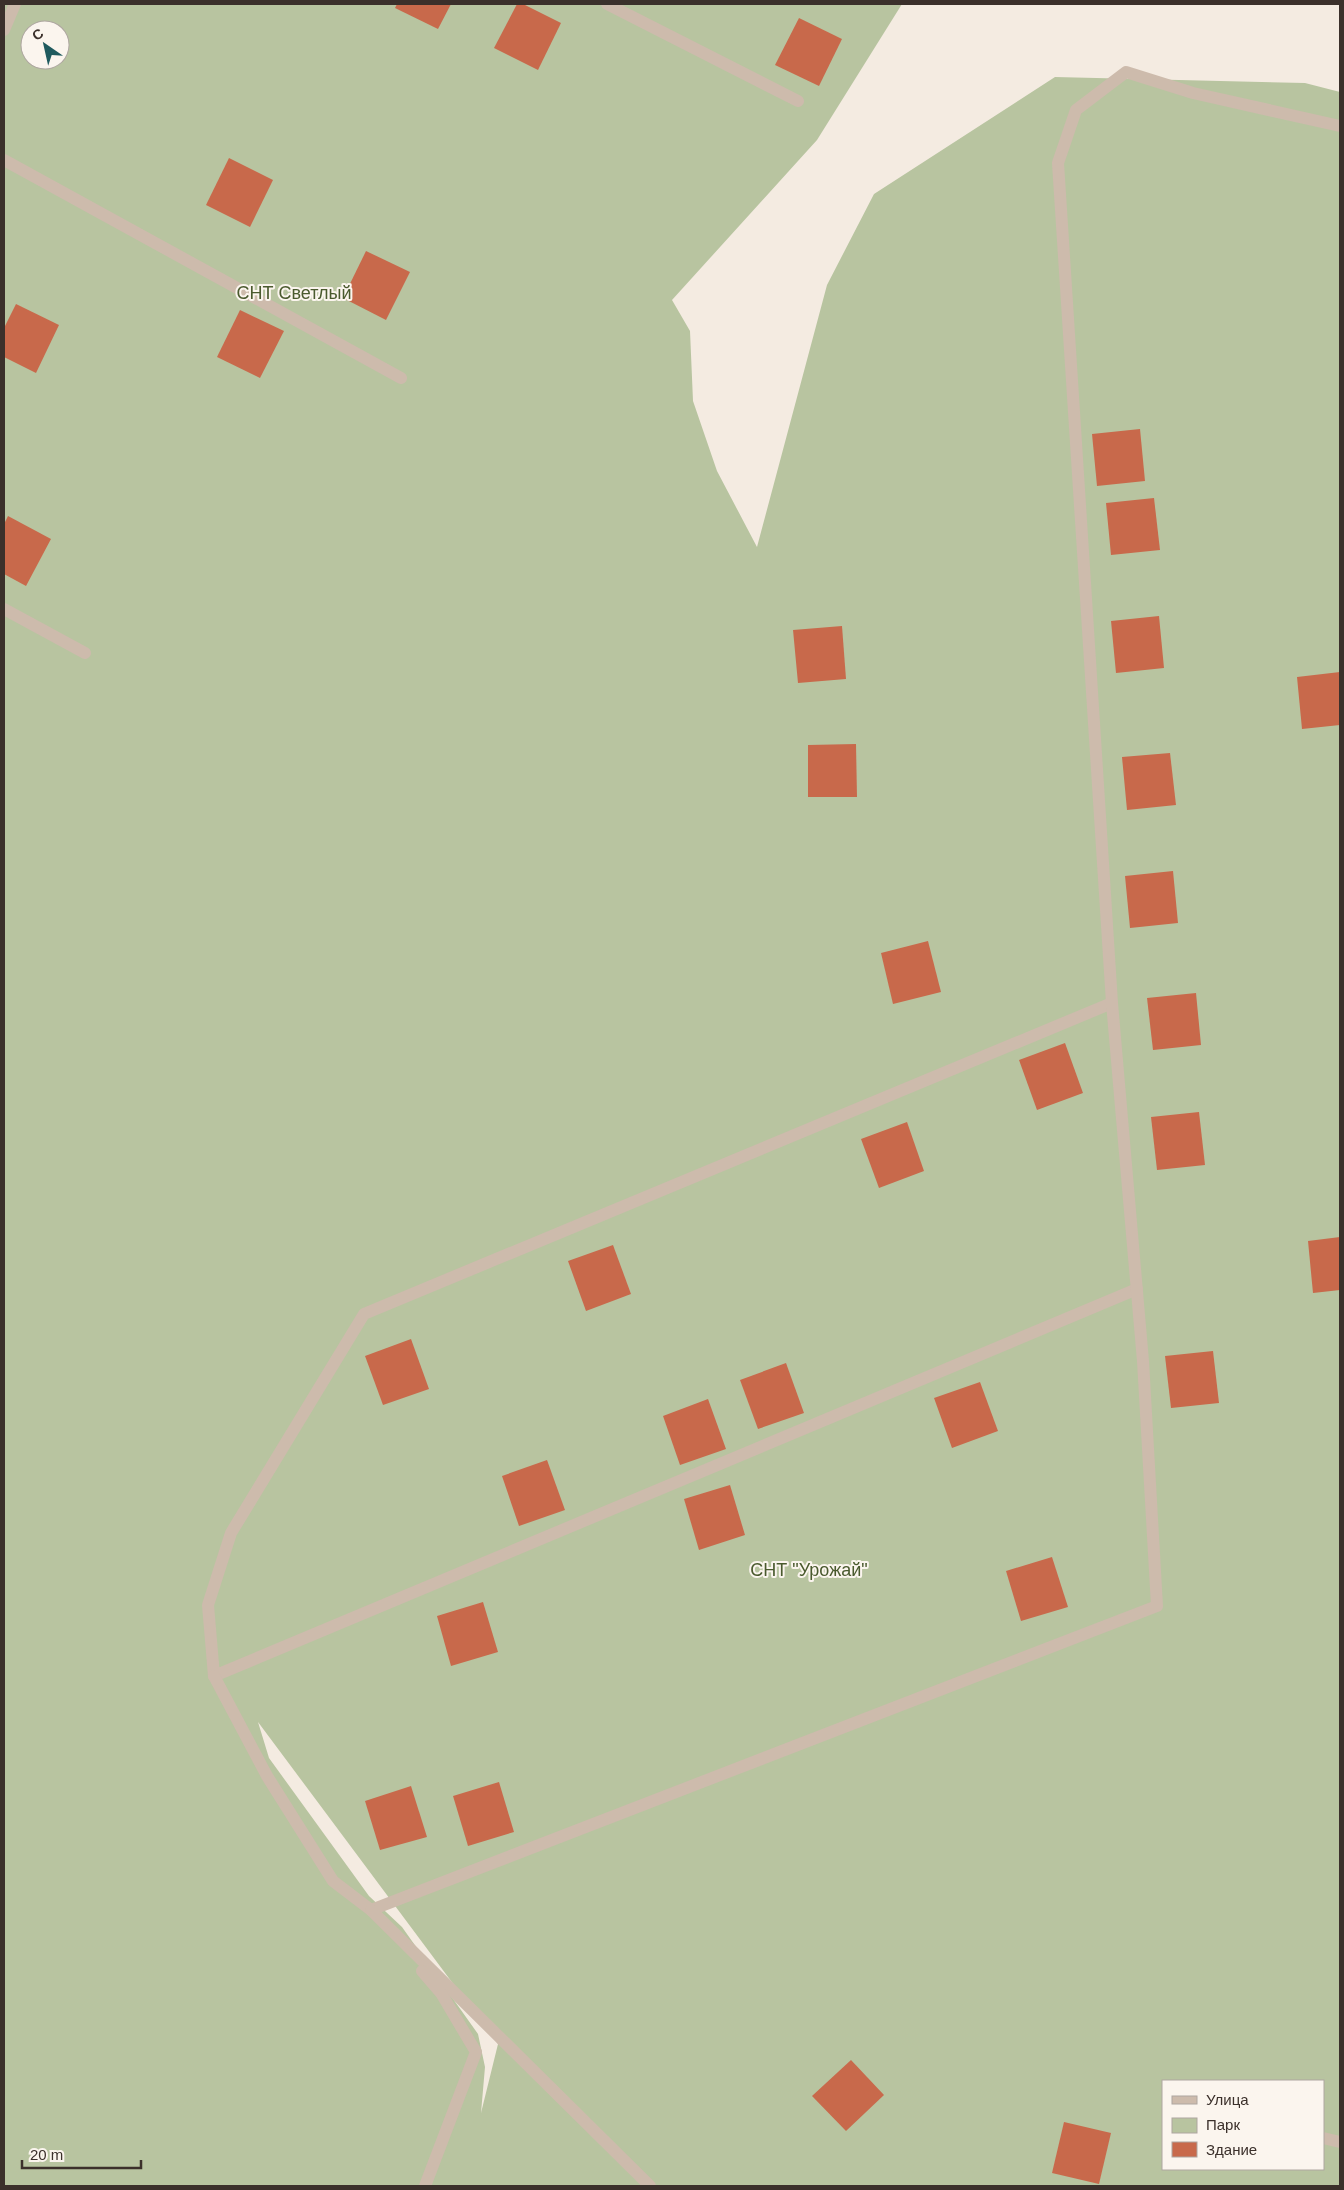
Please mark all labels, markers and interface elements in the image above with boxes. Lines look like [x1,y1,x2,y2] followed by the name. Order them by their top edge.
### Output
[20,20,70,70] north arrow
[29,25,46,44] text: С
[236,283,352,303] park label: СНТ Светлый
[750,1560,868,1580] park label: СНТ "Урожай"
[1162,2080,1324,2170] legend
[1206,2091,1249,2108] text: Улица
[1206,2116,1240,2133] text: Парк
[22,2138,141,2170] scale bar
[1206,2141,1257,2158] text: Здание
[30,2146,63,2163] text: 20 m

